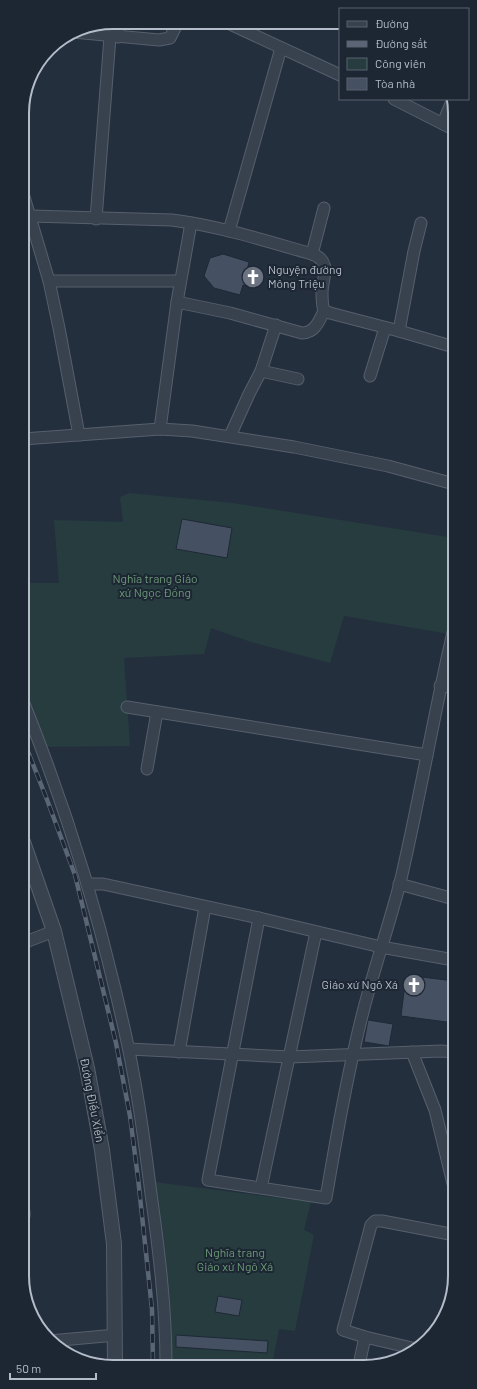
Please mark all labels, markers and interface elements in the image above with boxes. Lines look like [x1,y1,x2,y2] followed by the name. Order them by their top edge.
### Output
[339,8,469,100] legend
[375,16,409,30] text: Đường
[375,36,427,50] text: Đường sắt
[375,56,426,70] text: Công viên
[375,76,415,90] text: Tòa nhà
[268,262,342,290] place label: Nguyện đường Mông Triệu
[240,264,266,290] church icon: Nguyện đường Mông Triệu
[112,571,198,599] park label: Nghĩa trang Giáo xứ Ngọc Đồng
[401,972,427,998] church icon: Giáo xứ Ngô Xá
[322,977,398,991] place label: Giáo xứ Ngô Xá
[78,1056,108,1143] street label: Đường Điều Xiển
[197,1245,273,1273] park label: Nghĩa trang Giáo xứ Ngô Xá
[10,1355,96,1381] scale bar
[16,1361,41,1375] text: 50 m

